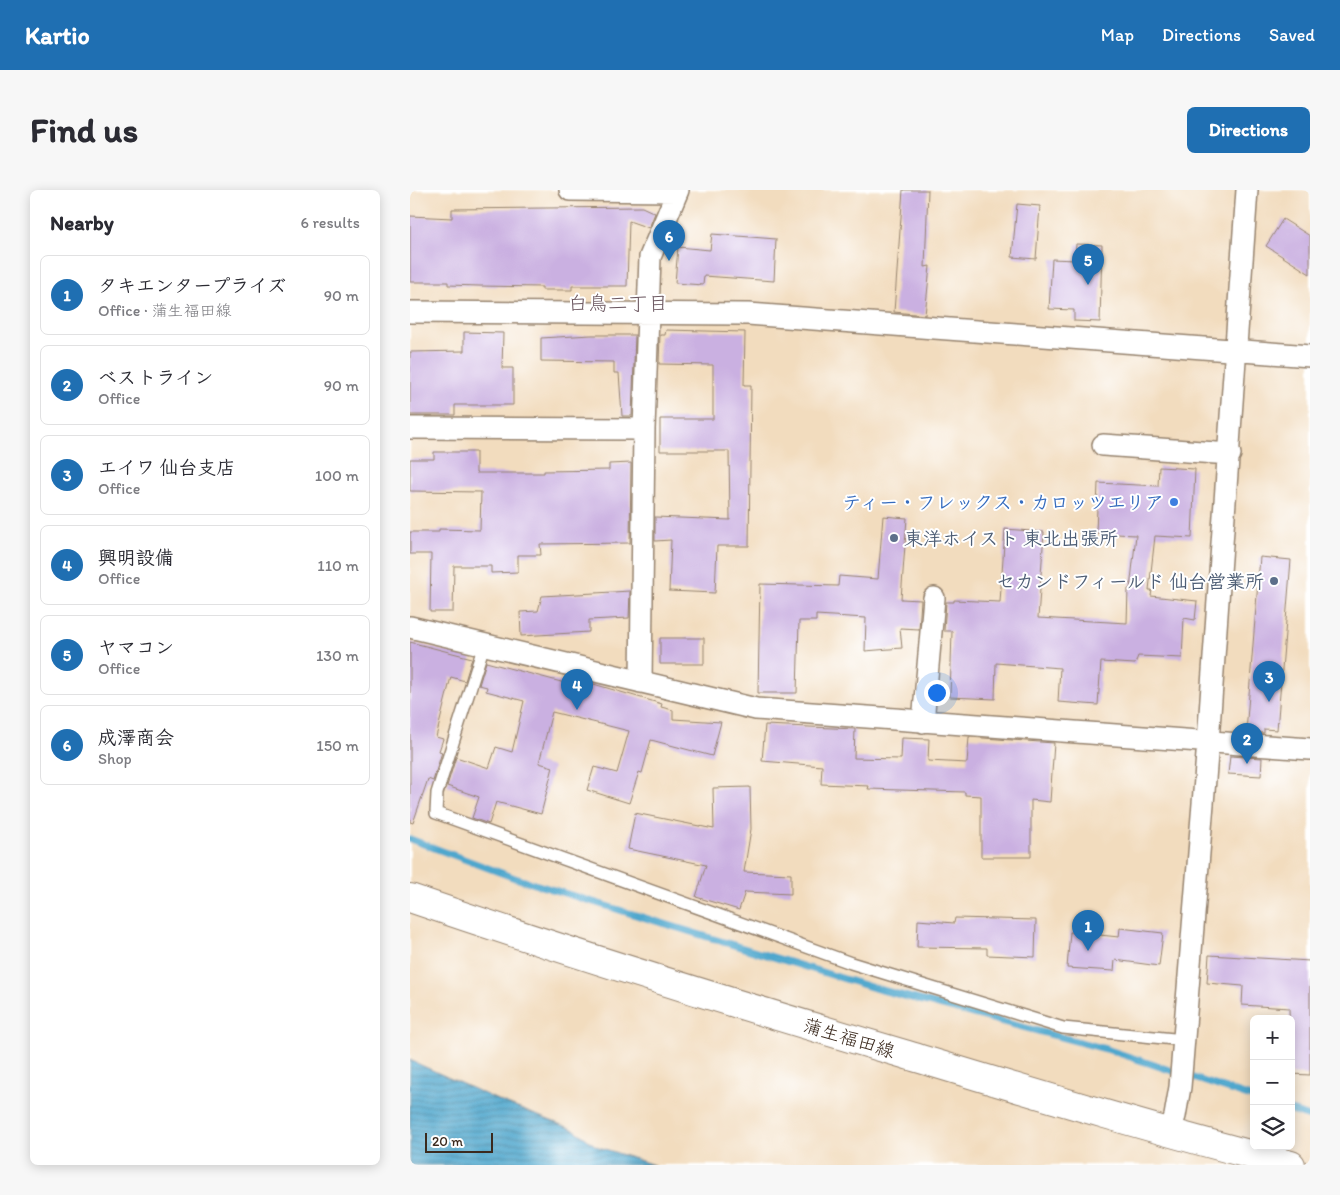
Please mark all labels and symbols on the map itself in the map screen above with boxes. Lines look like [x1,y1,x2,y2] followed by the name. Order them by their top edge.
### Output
[653,220,685,261] pin: 6
[1072,244,1104,285] pin: 5
[568,291,668,315] district label: 白鳥二丁目
[842,491,1164,514] place label: ティー・フレックス・カロッツエリア
[1168,496,1180,508] marker: ティー・フレックス・カロッツエリア
[904,527,1118,550] place label: 東洋ホイスト 東北出張所
[888,532,900,544] marker: 東洋ホイスト 東北出張所
[996,570,1264,593] place label: セカンドフィールド 仙台営業所
[1268,575,1280,587] marker: セカンドフィールド 仙台営業所
[1253,661,1285,702] pin: 3
[561,669,593,710] pin: 4
[924,680,950,706] your location
[1231,723,1263,764] pin: 2
[1072,910,1104,951] pin: 1
[800,1013,898,1063] street label: 蒲生福田線
[425,1130,492,1153] scale bar

